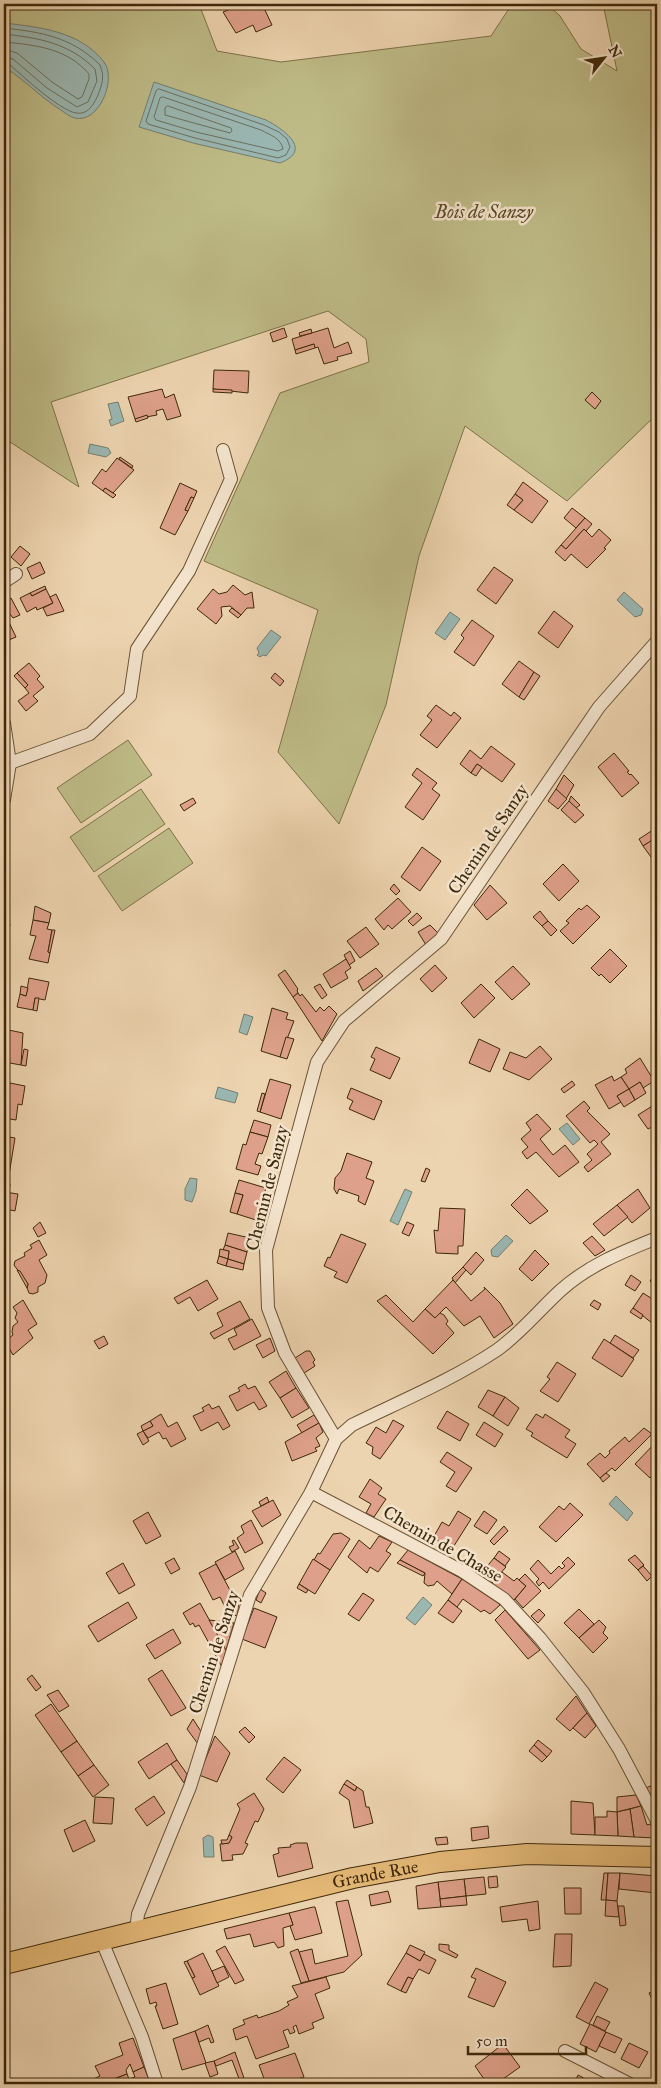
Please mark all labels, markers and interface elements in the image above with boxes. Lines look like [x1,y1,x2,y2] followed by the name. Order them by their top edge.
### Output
[578,32,628,82] north arrow
[604,42,625,61] text: N
[434,201,534,223] park label: Bois de Sanzy
[443,779,533,898] street label: Chemin de Sanzy
[241,1123,293,1253] street label: Chemin de Sanzy
[379,1501,507,1587] street label: Chemin de Chasse
[184,1587,244,1716] street label: Chemin de Sanzy
[330,1855,420,1894] street label: Grande Rue
[468,2023,586,2055] scale bar
[476,2032,508,2050] text: 50 m

